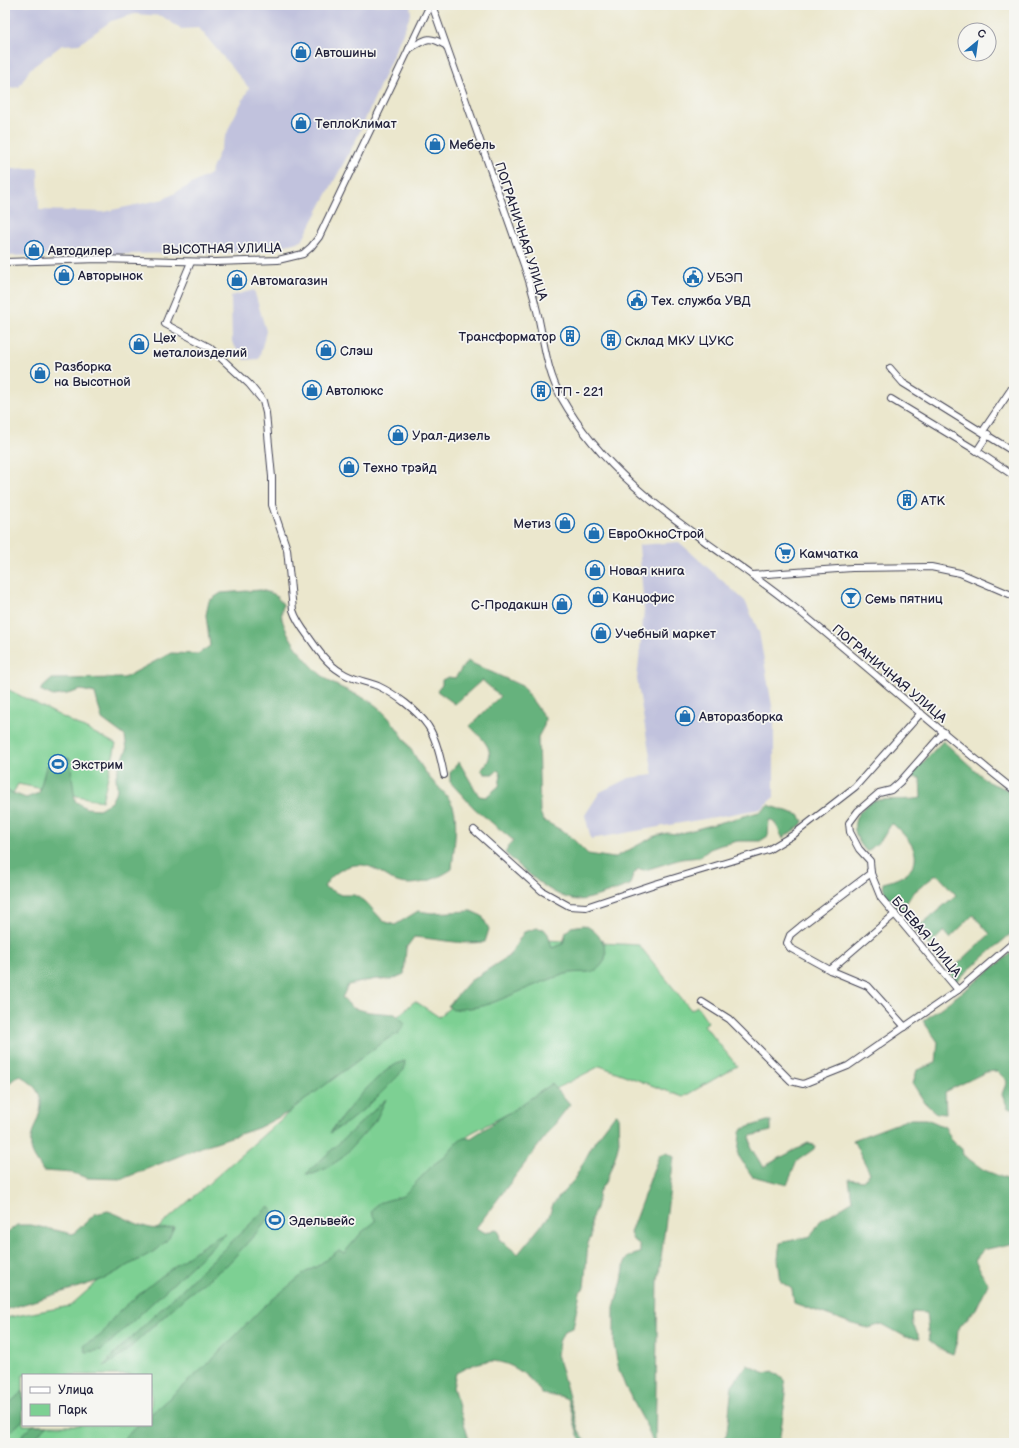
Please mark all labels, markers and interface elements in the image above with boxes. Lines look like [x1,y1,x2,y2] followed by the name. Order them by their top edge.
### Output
[957,22,997,62] north arrow
[975,26,988,41] text: С
[290,41,312,63] shop icon: Автошины
[314,45,376,61] place label: Автошины
[290,112,312,134] shop icon: ТеплоКлимат
[315,116,397,132] place label: ТеплоКлимат
[424,133,446,155] shop icon: Мебель
[449,137,496,153] place label: Мебель
[491,160,551,303] street label: ПОГРАНИЧНАЯ УЛИЦА
[23,239,45,261] shop icon: Автодилер
[162,240,282,258] street label: ВЫСОТНАЯ УЛИЦА
[47,243,113,259] place label: Автодилер
[53,264,75,286] shop icon: Авторынок
[682,266,704,288] public building icon: УБЭП
[77,268,143,284] place label: Авторынок
[226,269,248,291] shop icon: Автомагазин
[707,270,743,286] place label: УБЭП
[250,273,328,289] place label: Автомагазин
[626,289,648,311] public building icon: Тех. служба УВД
[651,293,751,309] place label: Тех. служба УВД
[559,325,581,347] building icon: Трансформатор
[459,329,557,345] place label: Трансформатор
[600,329,622,351] building icon: Склад МКУ ЦУКС
[153,330,247,361] place label: Цех металоизделий
[128,333,150,355] shop icon: Цех металоизделий
[625,333,734,349] place label: Склад МКУ ЦУКС
[315,339,337,361] shop icon: Слэш
[340,343,373,359] place label: Слэш
[54,359,131,390] place label: Разборка на Высотной
[29,362,51,384] shop icon: Разборка на Высотной
[301,379,323,401] shop icon: Автолюкс
[530,380,552,402] building icon: ТП - 221
[325,383,384,399] place label: Автолюкс
[555,384,603,400] place label: ТП - 221
[387,424,409,446] shop icon: Урал-дизель
[412,428,491,444] place label: Урал-дизель
[338,456,360,478] shop icon: Техно трэйд
[363,460,437,476] place label: Техно трэйд
[896,489,918,511] building icon: АТК
[920,493,945,509] place label: АТК
[554,512,576,534] shop icon: Метиз
[513,516,551,532] place label: Метиз
[583,522,605,544] shop icon: ЕвроОкноСтрой
[608,526,704,542] place label: ЕвроОкноСтрой
[774,542,796,564] supermarket icon: Камчатка
[799,546,859,562] place label: Камчатка
[584,559,606,581] shop icon: Новая книга
[609,563,685,579] place label: Новая книга
[587,586,609,608] shop icon: Канцофис
[840,587,862,609] bar icon: Семь пятниц
[612,590,675,606] place label: Канцофис
[865,591,943,607] place label: Семь пятниц
[551,593,573,615] shop icon: С-Продакшн
[471,597,548,613] place label: С-Продакшн
[829,621,950,726] street label: ПОГРАНИЧНАЯ УЛИЦА
[590,622,612,644] shop icon: Учебный маркет
[615,626,716,642] place label: Учебный маркет
[674,705,696,727] shop icon: Авторазборка
[698,709,783,725] place label: Авторазборка
[47,753,69,775] sports icon: Экстрим
[72,757,123,773] place label: Экстрим
[888,893,965,980] street label: БОЕВАЯ УЛИЦА
[264,1209,286,1231] sports icon: Эдельвейс
[289,1213,355,1229] place label: Эдельвейс
[22,1374,152,1426] legend
[58,1383,94,1398] text: Улица
[58,1403,88,1418] text: Парк

